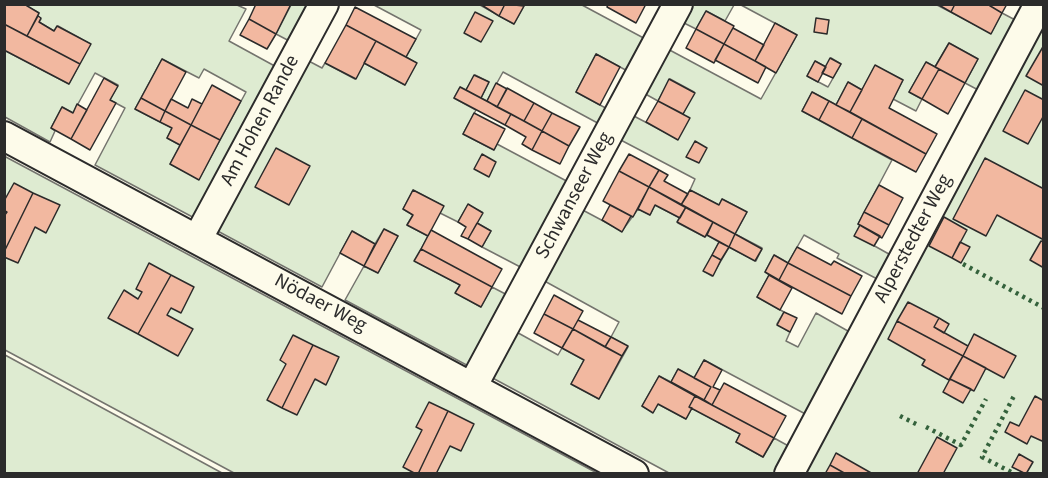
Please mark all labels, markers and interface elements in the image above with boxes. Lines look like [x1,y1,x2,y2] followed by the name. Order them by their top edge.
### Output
[217,52,305,190] street label: Am Hohen Rande
[531,128,619,264] street label: Schwanseer Weg
[870,171,958,307] street label: Alperstedter Weg
[270,270,370,338] street label: Nödaer Weg

